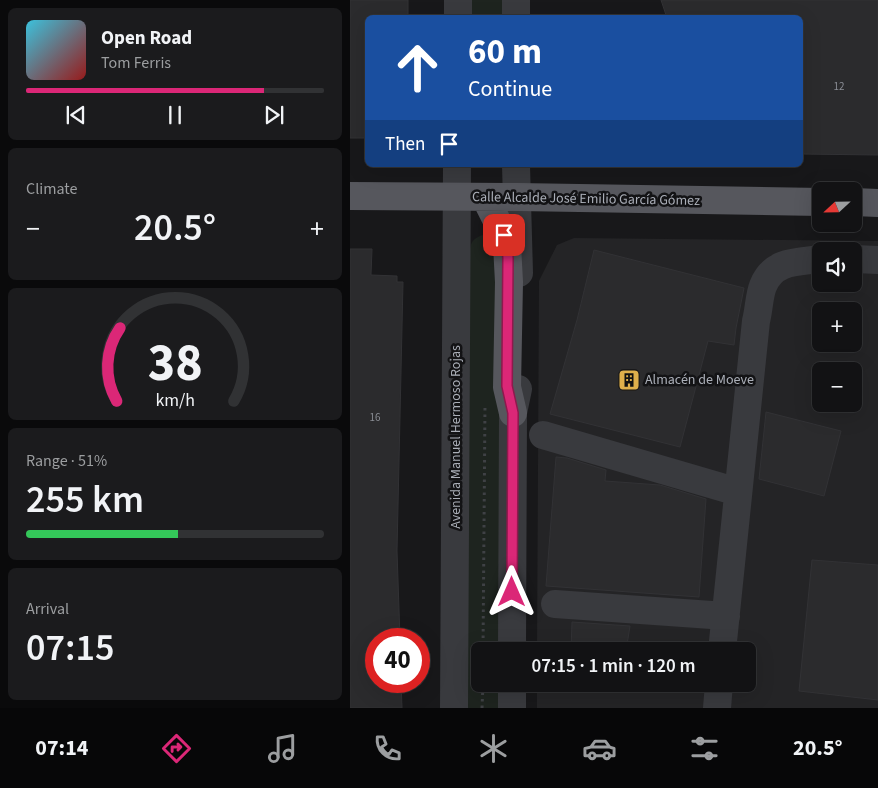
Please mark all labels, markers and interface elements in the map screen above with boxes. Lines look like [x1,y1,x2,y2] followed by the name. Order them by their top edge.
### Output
[101,25,192,52] text: Open Road
[468,27,542,77] text: 60 m
[385,35,450,100] icon: ahead
[101,52,171,74] text: Tom Ferris
[468,73,552,105] text: Continue
[834,79,844,94] house number: 12
[62,101,90,129] icon: previous
[161,101,189,129] icon: pause
[260,101,288,129] icon: next
[435,130,463,158] icon: arrive
[385,131,425,158] text: Then
[26,178,77,200] text: Climate
[812,182,862,232] north arrow
[812,182,862,412] map controls
[472,187,700,211] street label: Calle Alcalde José Emilio García Gómez
[134,201,216,255] text: 20.5°
[26,209,40,249] text: −
[310,209,324,249] text: +
[483,214,525,256] pin
[490,221,518,249] icon: arrive
[812,242,862,292] button: sound
[812,302,862,352] button: +
[148,327,202,401] text: 38
[446,345,466,529] street label: Avenida Manuel Hermoso Rojas
[812,362,862,412] button: −
[617,368,641,392] building icon: Almacén de Moeve
[645,370,754,390] place label: Almacén de Moeve
[155,388,195,413] text: km/h
[370,410,381,425] house number: 16
[26,450,107,472] text: Range · 51%
[26,473,144,527] text: 255 km
[485,565,537,617] position arrow
[26,598,69,620] text: Arrival
[26,621,114,675] text: 07:15
[365,628,430,693] speed limit sign: 40
[531,653,696,680] text: 07:15 · 1 min · 120 m
[159,731,194,766] icon: directions
[265,731,300,766] icon: music
[370,731,405,766] icon: phone
[476,731,511,766] icon: climate
[582,731,617,766] icon: car
[687,731,722,766] icon: filters
[35,732,88,764] text: 07:14
[793,732,843,764] text: 20.5°

